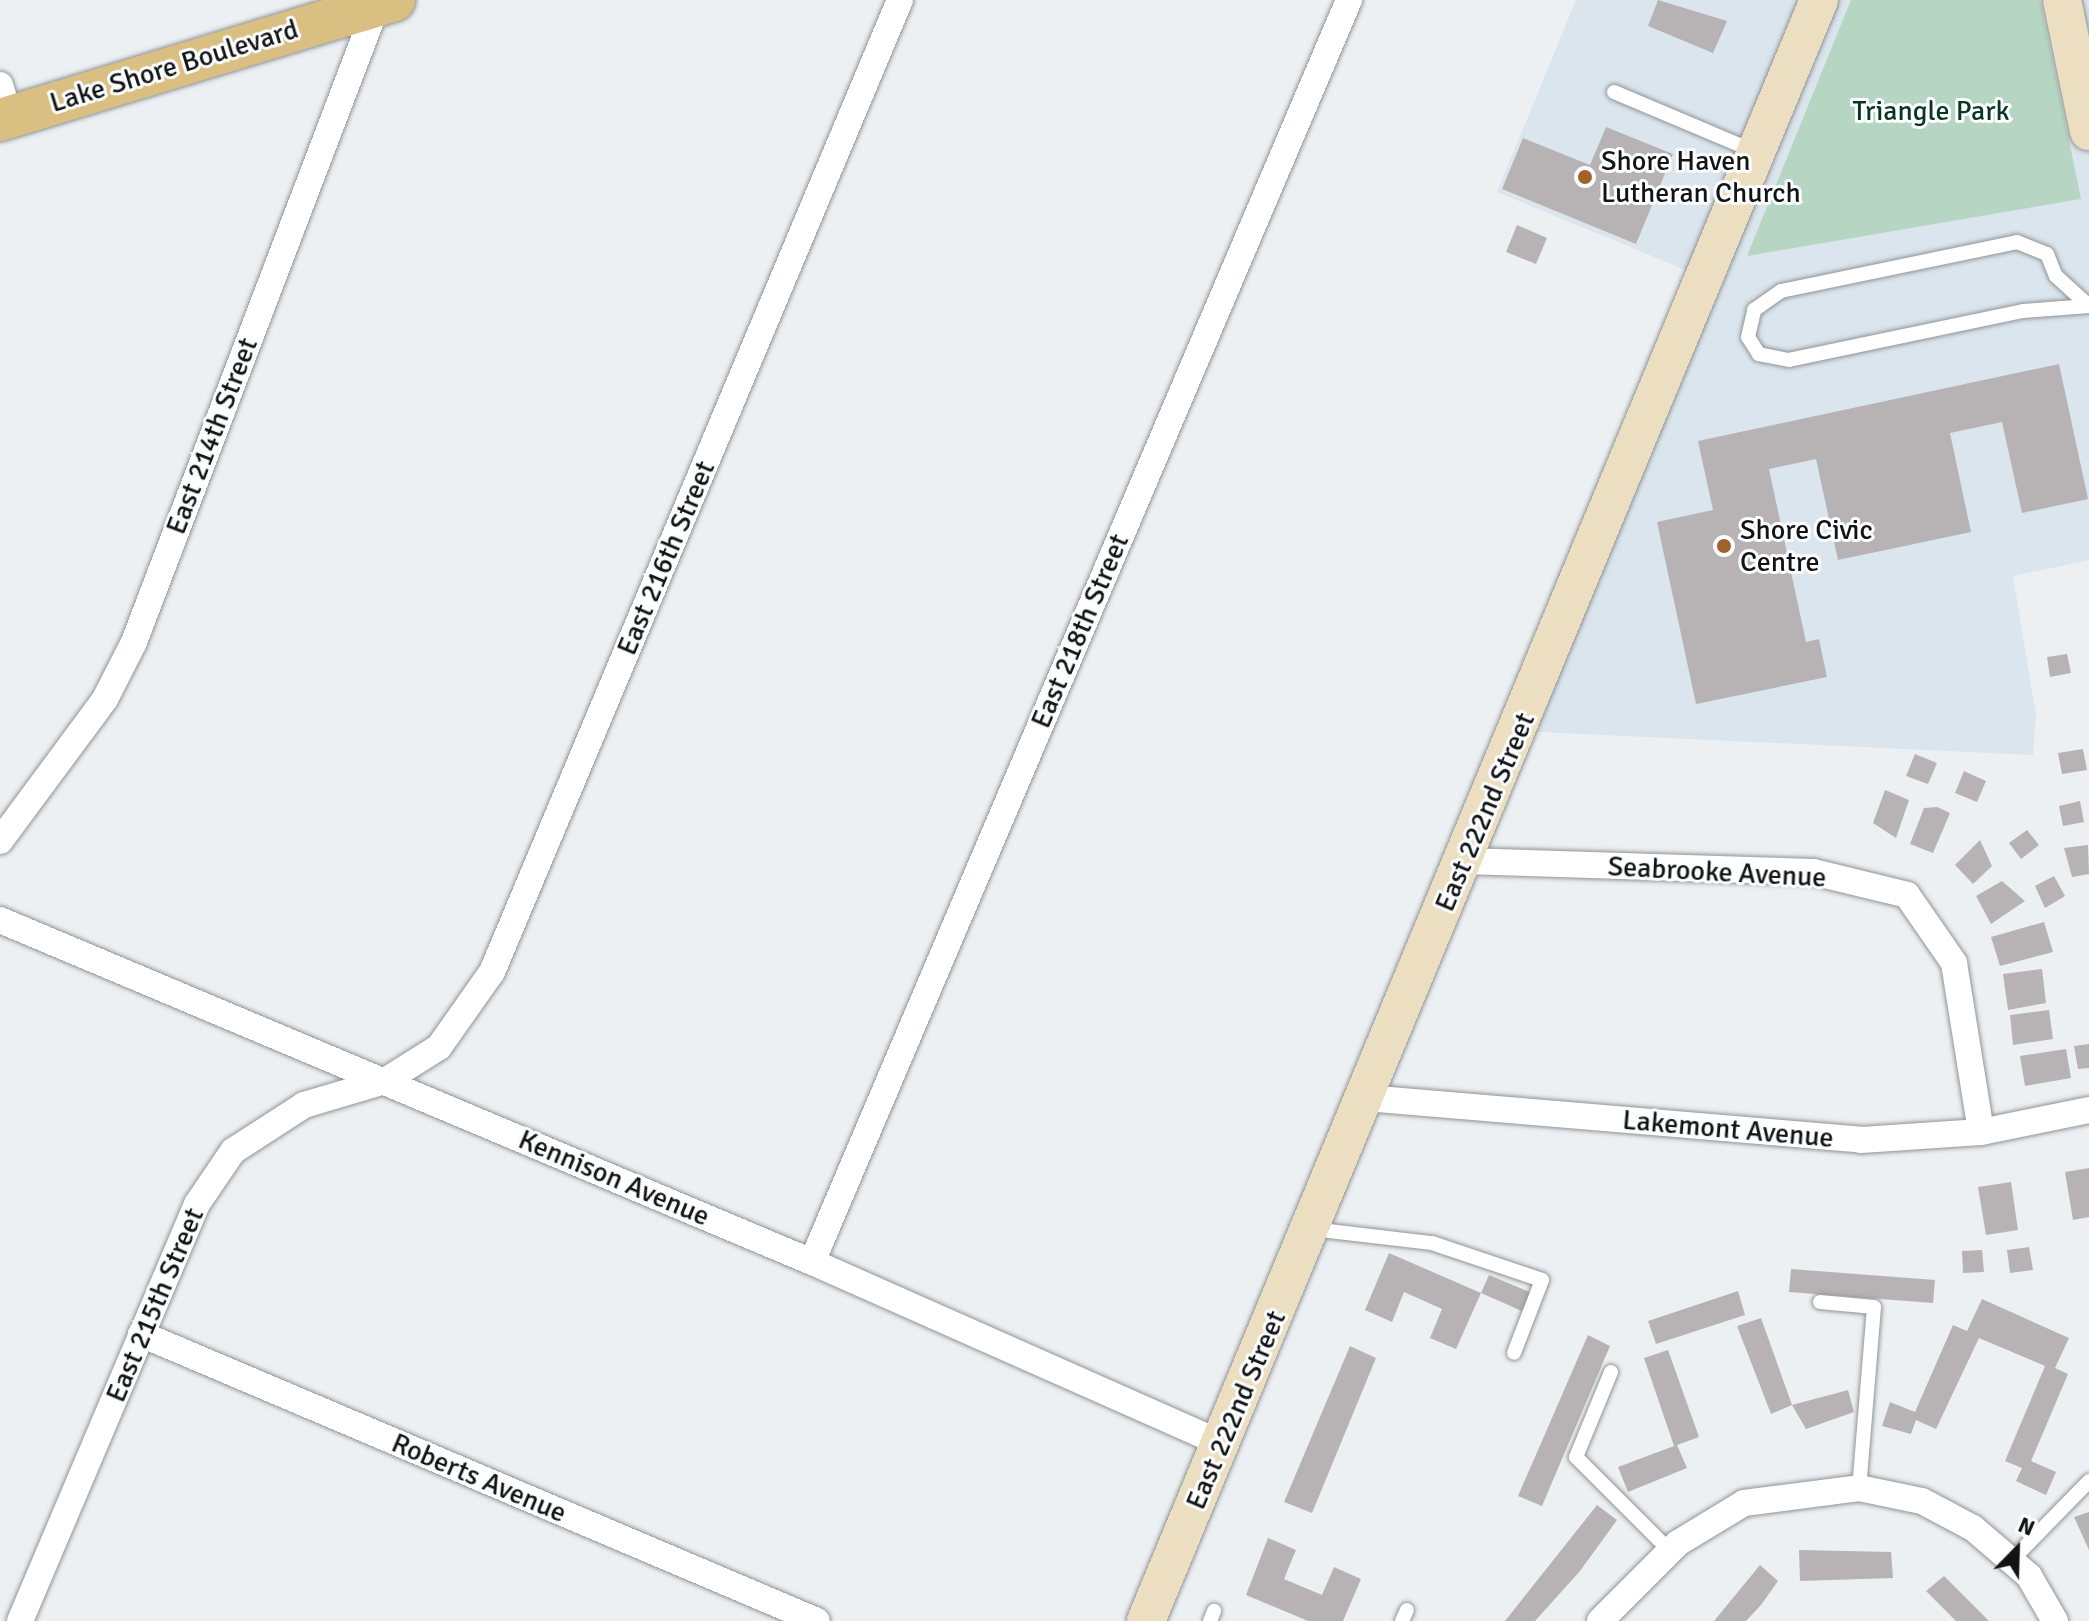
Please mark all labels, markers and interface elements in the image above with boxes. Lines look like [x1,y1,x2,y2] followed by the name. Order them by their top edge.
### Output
[46,12,302,120] street label: Lake Shore Boulevard
[1853,94,2009,128] park label: Triangle Park
[1601,144,1801,210] place label: Shore Haven Lutheran Church
[1576,168,1594,186] marker: Shore Haven Lutheran Church
[159,333,265,539] street label: East 214th Street
[610,456,722,660] street label: East 216th Street
[1740,513,1873,579] place label: Shore Civic Centre
[1024,529,1136,733] street label: East 218th Street
[1715,537,1733,555] marker: Shore Civic Centre
[1428,708,1542,916] street label: East 222nd Street
[1607,850,1827,894] street label: Seabrooke Avenue
[1621,1103,1835,1155] street label: Lakemont Avenue
[513,1123,715,1233] street label: Kennison Avenue
[99,1203,211,1407] street label: East 215th Street
[1179,1306,1293,1514] street label: East 222nd Street
[387,1426,571,1530] street label: Roberts Avenue
[1977,1509,2057,1589] north arrow
[2014,1511,2039,1542] text: N

